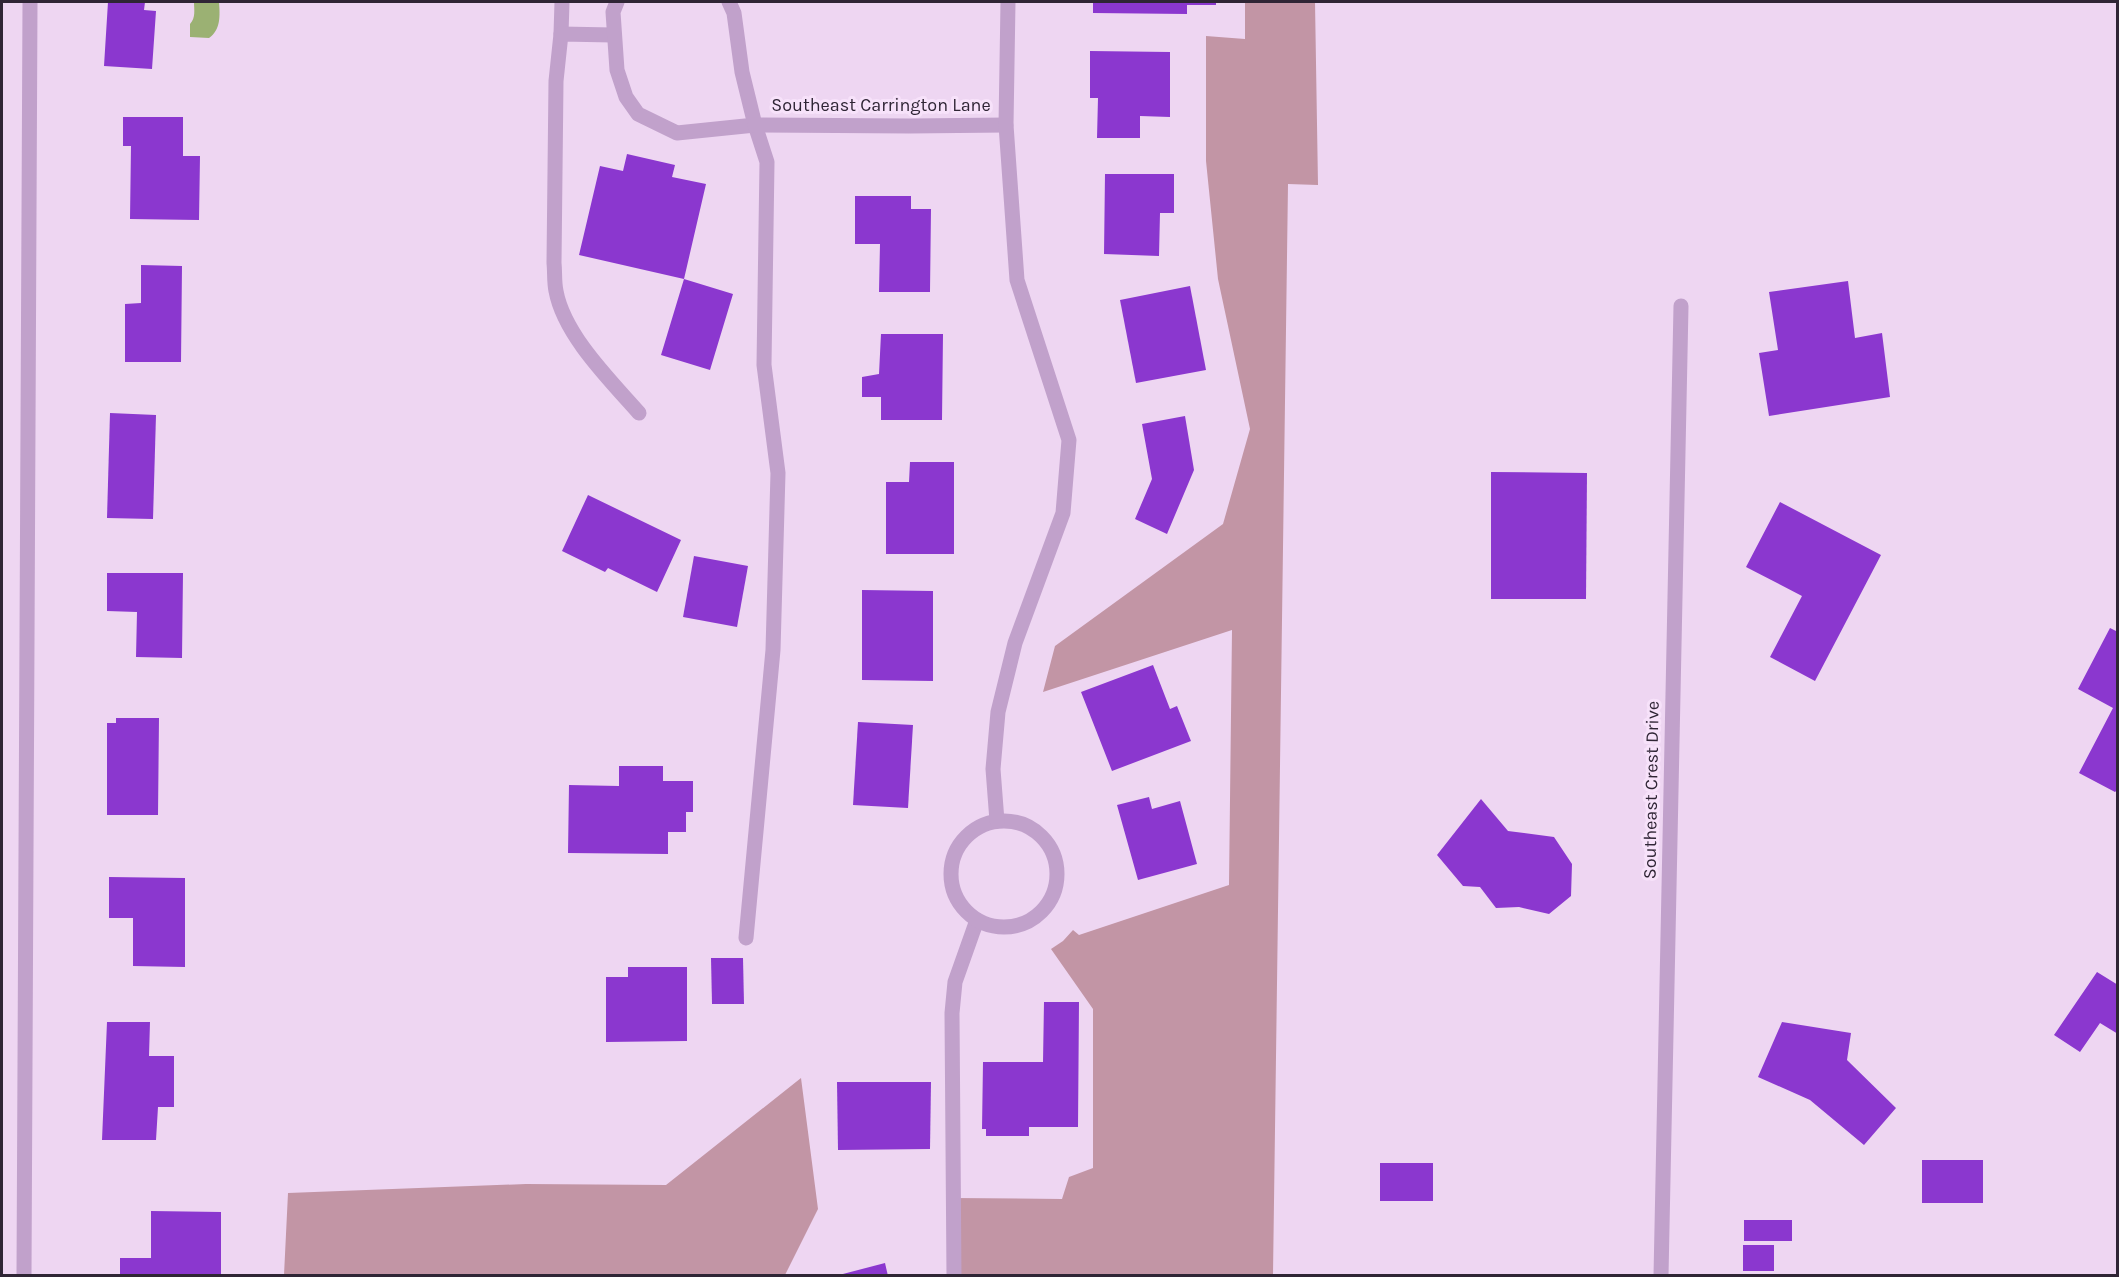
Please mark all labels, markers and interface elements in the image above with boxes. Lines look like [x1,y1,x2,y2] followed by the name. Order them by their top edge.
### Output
[771,94,991,116] street label: Southeast Carrington Lane
[1638,701,1664,879] street label: Southeast Crest Drive

